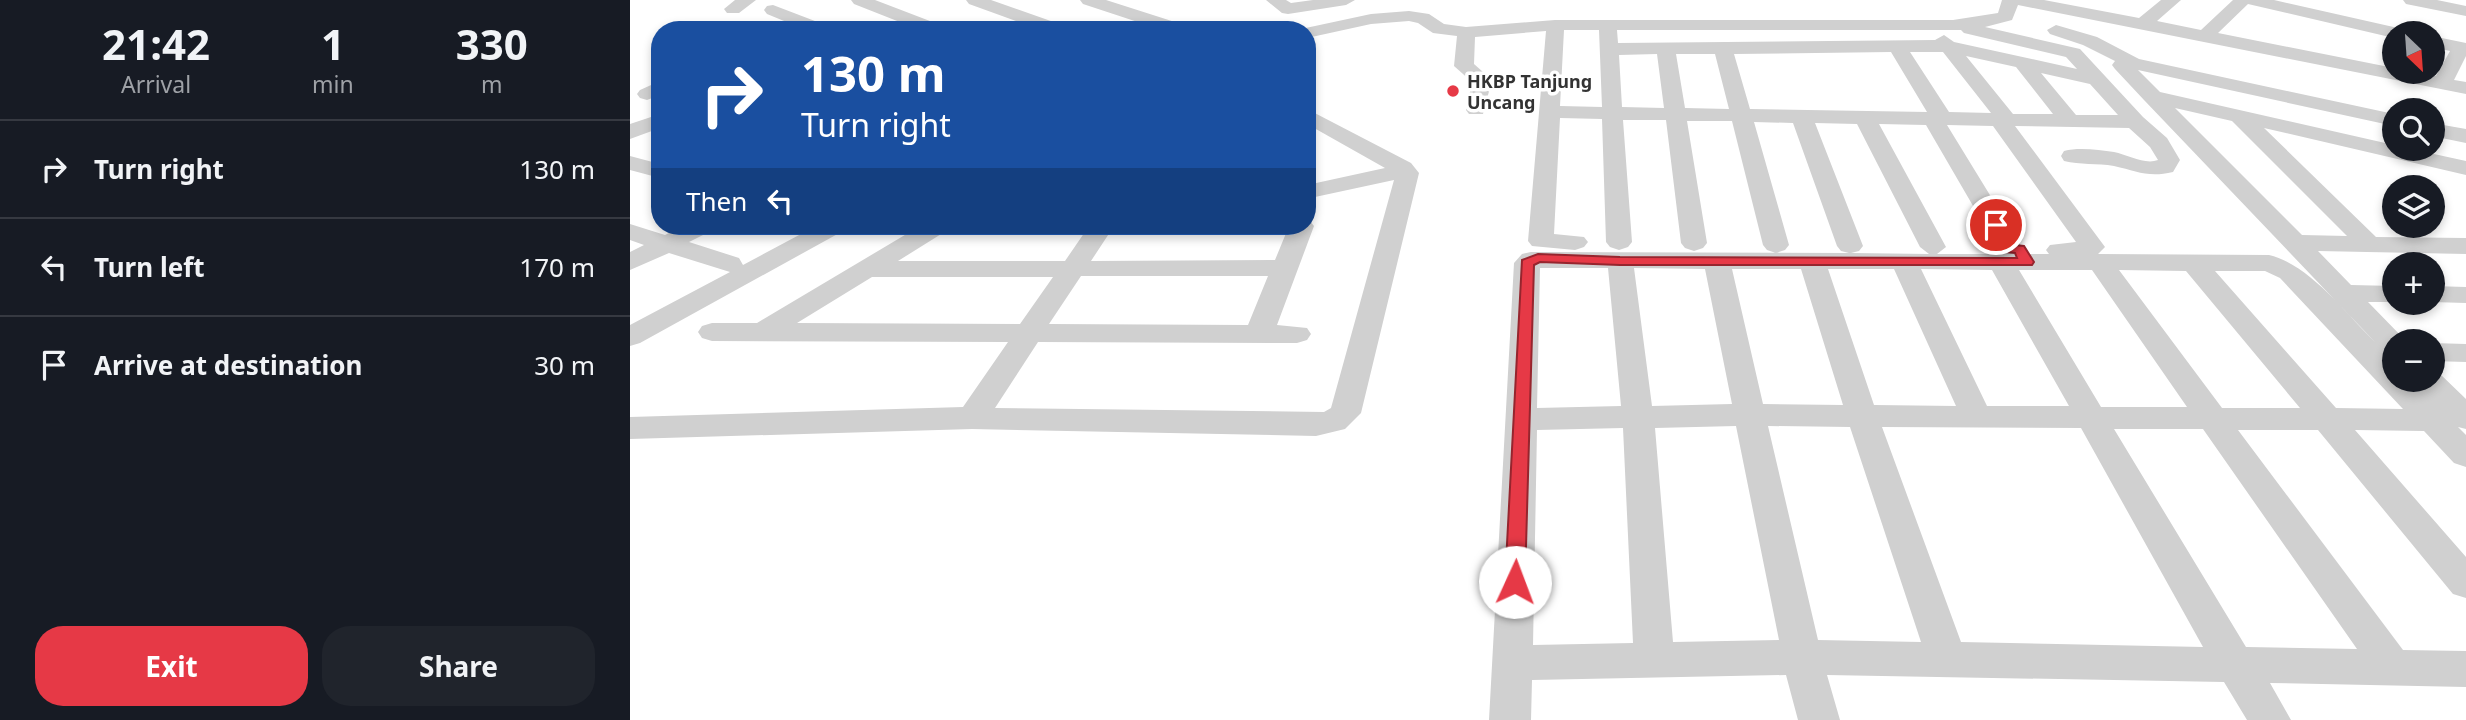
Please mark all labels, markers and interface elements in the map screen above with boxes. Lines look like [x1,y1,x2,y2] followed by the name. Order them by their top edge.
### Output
[102,15,210,72] text: 21:42
[321,15,345,72] text: 1
[456,15,528,72] text: 330
[2382,21,2445,84] north arrow
[2382,21,2445,392] map controls
[801,40,946,106] text: 130 m
[686,49,777,140] icon: right
[121,68,191,100] text: Arrival
[312,68,354,100] text: min
[481,68,503,100] text: m
[1467,69,1592,114] place label: HKBP Tanjung Uncang
[1445,83,1461,99] marker: HKBP Tanjung Uncang
[2382,98,2445,161] button: search
[801,103,951,146] text: Turn right
[35,150,73,188] icon: right
[94,151,224,187] text: Turn right
[519,151,595,187] text: 130 m
[2382,175,2445,238] button: layers
[761,182,799,220] icon: left
[686,183,747,219] text: Then
[1966,195,2026,255] pin
[1977,206,2015,244] icon: arrive
[35,248,73,286] icon: left
[94,249,205,285] text: Turn left
[519,249,595,285] text: 170 m
[2382,252,2445,315] button: +
[2382,329,2445,392] button: −
[35,346,73,384] icon: arrive
[94,347,363,383] text: Arrive at destination
[534,347,595,383] text: 30 m
[1478,545,1552,619] position arrow
[35,626,308,706] button: Exit
[322,626,595,706] button: Share

